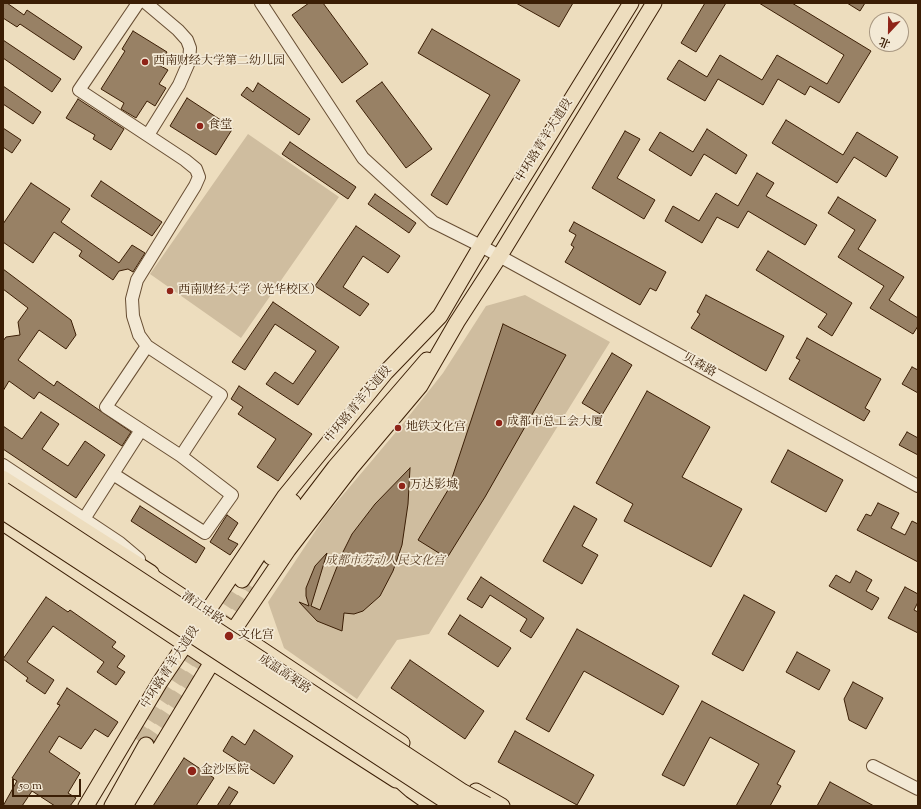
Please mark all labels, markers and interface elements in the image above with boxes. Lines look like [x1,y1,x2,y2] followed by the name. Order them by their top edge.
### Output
[869,12,909,52] north arrow
[877,33,893,52] text: 北
[153,55,285,69] place label: 西南财经大学第二幼儿园
[140,57,150,67] marker: 西南财经大学第二幼儿园
[513,96,577,186] street label: 中环路青羊大道段
[208,119,232,133] place label: 食堂
[195,121,205,131] marker: 食堂
[178,284,322,298] place label: 西南财经大学（光华校区）
[165,286,175,296] marker: 西南财经大学（光华校区）
[680,351,718,381] street label: 贝森路
[323,364,395,446] street label: 中环路青羊大道段
[507,416,603,430] place label: 成都市总工会大厦
[494,418,504,428] marker: 成都市总工会大厦
[406,421,466,435] place label: 地铁文化宫
[393,423,403,433] marker: 地铁文化宫
[410,479,458,493] place label: 万达影城
[397,481,407,491] marker: 万达影城
[325,555,445,569] park label: 成都市劳动人民文化宫
[178,590,226,628] street label: 清江中路
[139,624,203,712] street label: 中环路青羊大道段
[238,629,274,643] place label: 文化宫
[223,630,235,642] marker: 文化宫
[255,652,313,698] street label: 成温高架路
[201,764,249,778] place label: 金沙医院
[186,765,198,777] marker: 金沙医院
[14,771,83,797] scale bar
[19,777,42,795] text: 50 m

